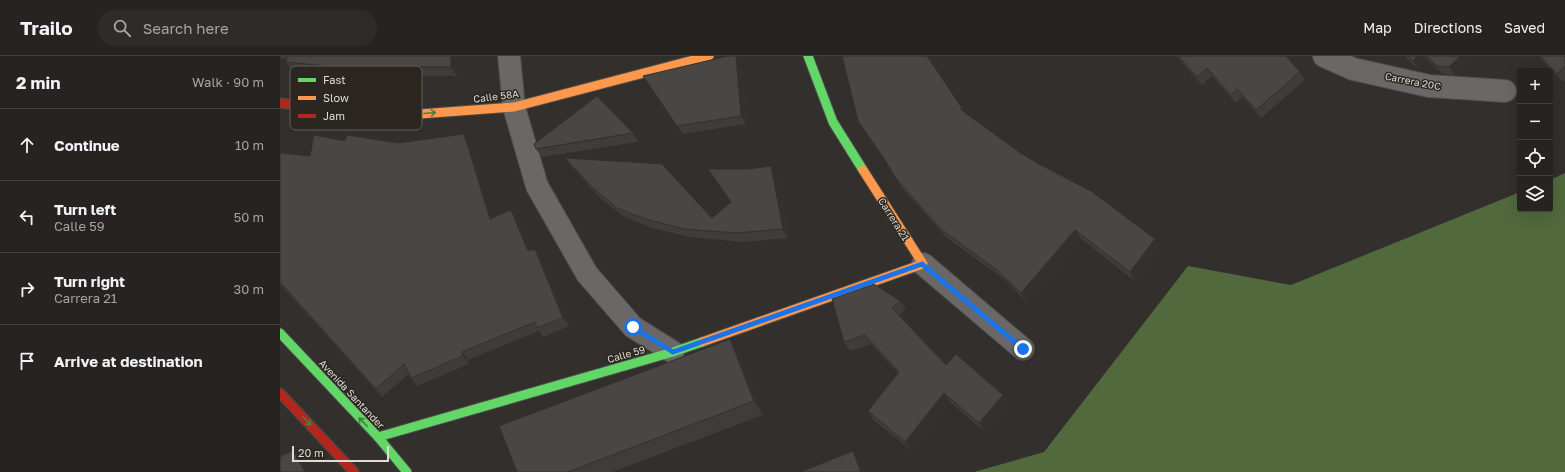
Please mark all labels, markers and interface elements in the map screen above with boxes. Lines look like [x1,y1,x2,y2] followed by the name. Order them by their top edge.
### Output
[97,10,377,46] search box
[20,16,73,39] text: Trailo
[111,17,133,39] icon: search
[143,19,229,37] text: Search here
[1363,19,1392,36] text: Map
[1414,19,1482,36] text: Directions
[1504,19,1545,36] text: Saved
[290,66,422,130] legend
[1517,68,1553,212] map controls
[1517,68,1553,104] button: +
[1384,70,1442,92] street label: Carrera 20C
[16,72,60,93] text: 2 min
[323,73,346,86] text: Fast
[192,74,264,90] text: Walk · 90 m
[473,87,520,105] street label: Calle 58A
[323,91,349,104] text: Slow
[1517,104,1553,140] button: −
[323,109,345,122] text: Jam
[423,110,436,117] one-way arrow
[16,134,38,156] icon: ahead
[54,136,120,154] text: Continue
[235,137,264,153] text: 10 m
[1517,140,1553,176] button: locate
[1517,176,1553,212] button: layers
[876,195,912,243] street label: Carrera 21
[54,200,116,218] text: Turn left
[16,206,38,228] icon: left
[234,209,264,225] text: 50 m
[54,218,105,234] text: Calle 59
[54,272,125,290] text: Turn right
[16,278,38,300] icon: right
[234,281,264,297] text: 30 m
[54,290,117,306] text: Carrera 21
[624,318,642,336] route start
[1014,340,1032,358] route end
[606,343,646,365] street label: Calle 59
[16,350,38,372] icon: arrive
[54,352,203,370] text: Arrive at destination
[317,357,387,431] street label: Avenida Santander
[302,416,311,426] one-way arrow
[358,417,367,427] one-way arrow
[292,444,389,463] scale bar
[298,446,324,459] text: 20 m

